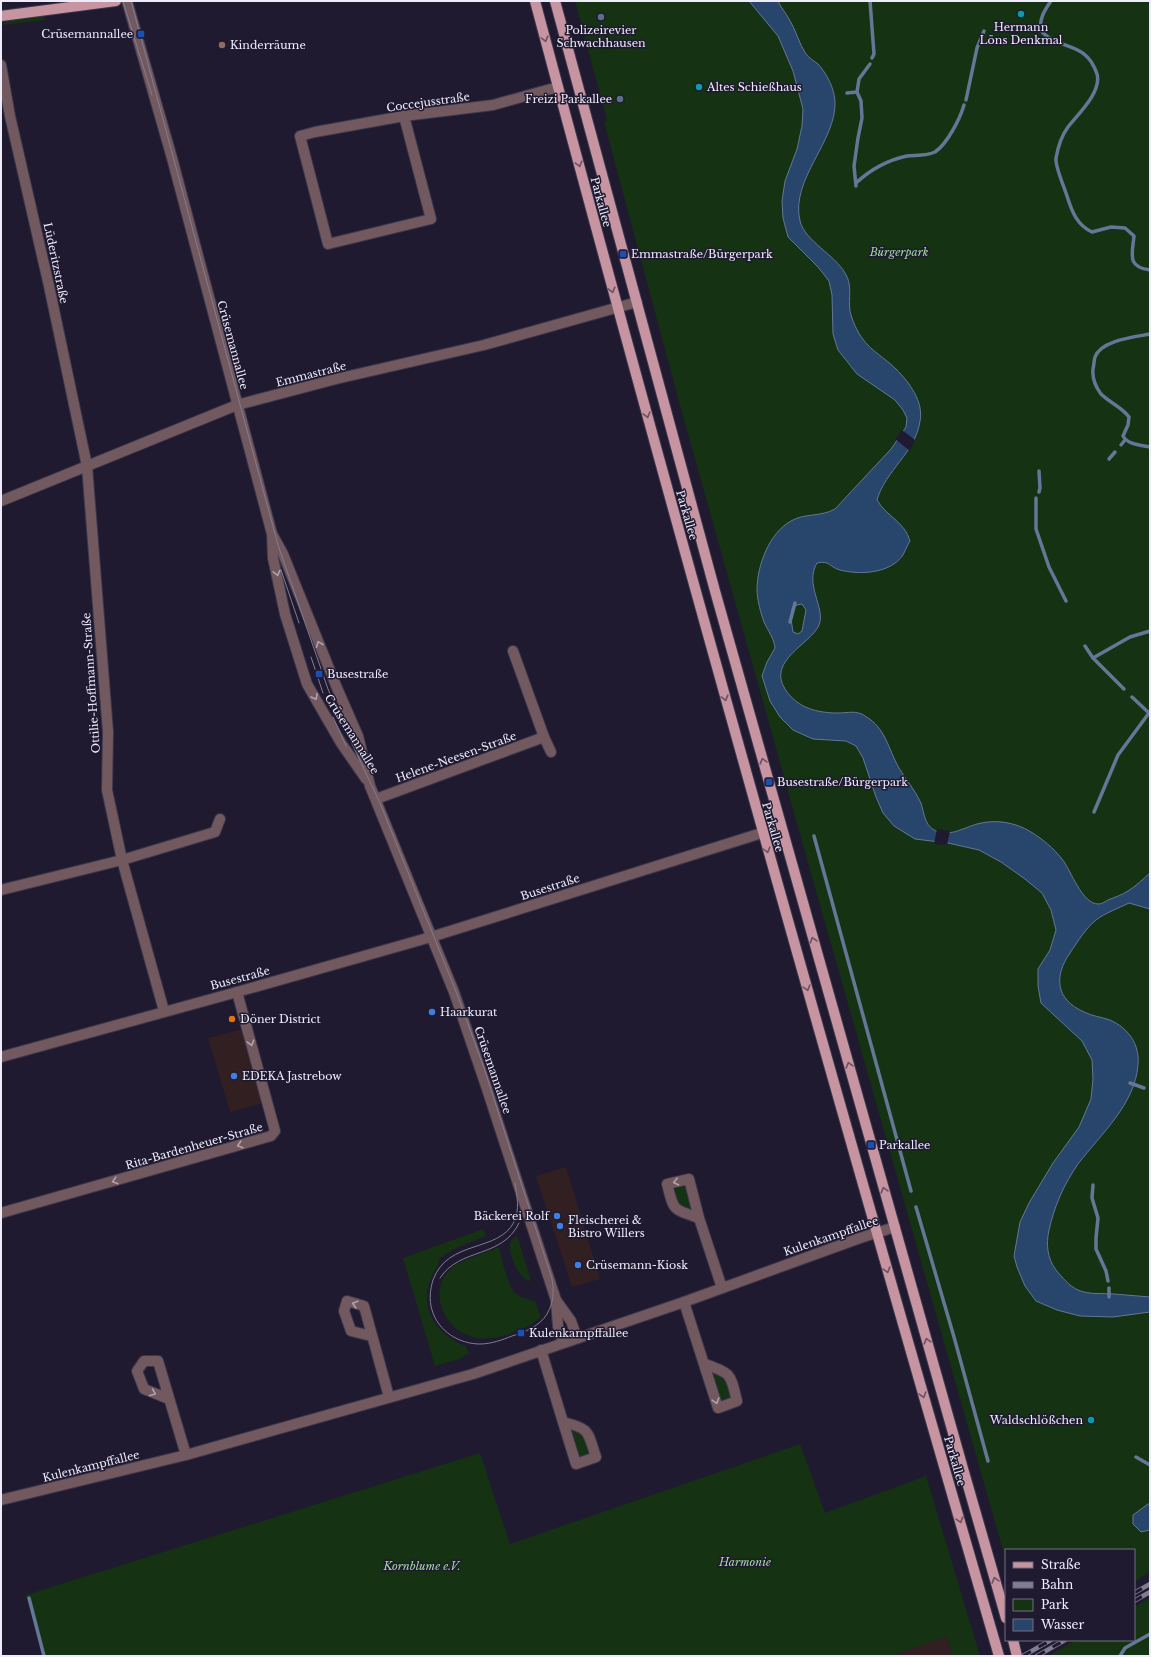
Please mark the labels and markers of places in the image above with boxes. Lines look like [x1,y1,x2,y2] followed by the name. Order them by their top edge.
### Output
[1016,9,1026,19] marker: Hermann Löns Denkmal
[596,12,606,22] marker: Polizeirevier Schwachhausen
[980,20,1063,47] place label: Hermann Löns Denkmal
[556,23,646,50] place label: Polizeirevier Schwachhausen
[41,27,133,41] place label: Crüsemannallee
[136,29,146,39] marker: Crüsemannallee
[230,38,306,52] place label: Kinderräume
[217,40,227,50] marker: Kinderräume
[706,80,802,94] place label: Altes Schießhaus
[694,82,704,92] marker: Altes Schießhaus
[525,92,612,106] place label: Freizi Parkallee
[615,94,625,104] marker: Freizi Parkallee
[631,247,773,261] place label: Emmastraße/Bürgerpark
[618,249,628,259] marker: Emmastraße/Bürgerpark
[327,667,388,681] place label: Busestraße
[314,669,324,679] marker: Busestraße
[777,775,908,789] place label: Busestraße/Bürgerpark
[764,777,774,787] marker: Busestraße/Bürgerpark
[440,1005,498,1019] place label: Haarkurat
[427,1007,437,1017] marker: Haarkurat
[240,1012,321,1026] place label: Döner District
[227,1014,237,1024] marker: Döner District
[242,1069,342,1083] place label: EDEKA Jastrebow
[229,1071,239,1081] marker: EDEKA Jastrebow
[879,1138,930,1152] place label: Parkallee
[866,1140,876,1150] marker: Parkallee
[474,1209,550,1223] place label: Bäckerei Rolf
[552,1211,562,1221] marker: Bäckerei Rolf
[568,1213,645,1240] place label: Fleischerei & Bistro Willers
[555,1221,565,1231] marker: Fleischerei & Bistro Willers
[586,1258,688,1272] place label: Crüsemann-Kiosk
[573,1260,583,1270] marker: Crüsemann-Kiosk
[529,1326,628,1340] place label: Kulenkampffallee
[516,1328,526,1338] marker: Kulenkampffallee
[989,1413,1083,1427] place label: Waldschlößchen
[1086,1415,1096,1425] marker: Waldschlößchen

